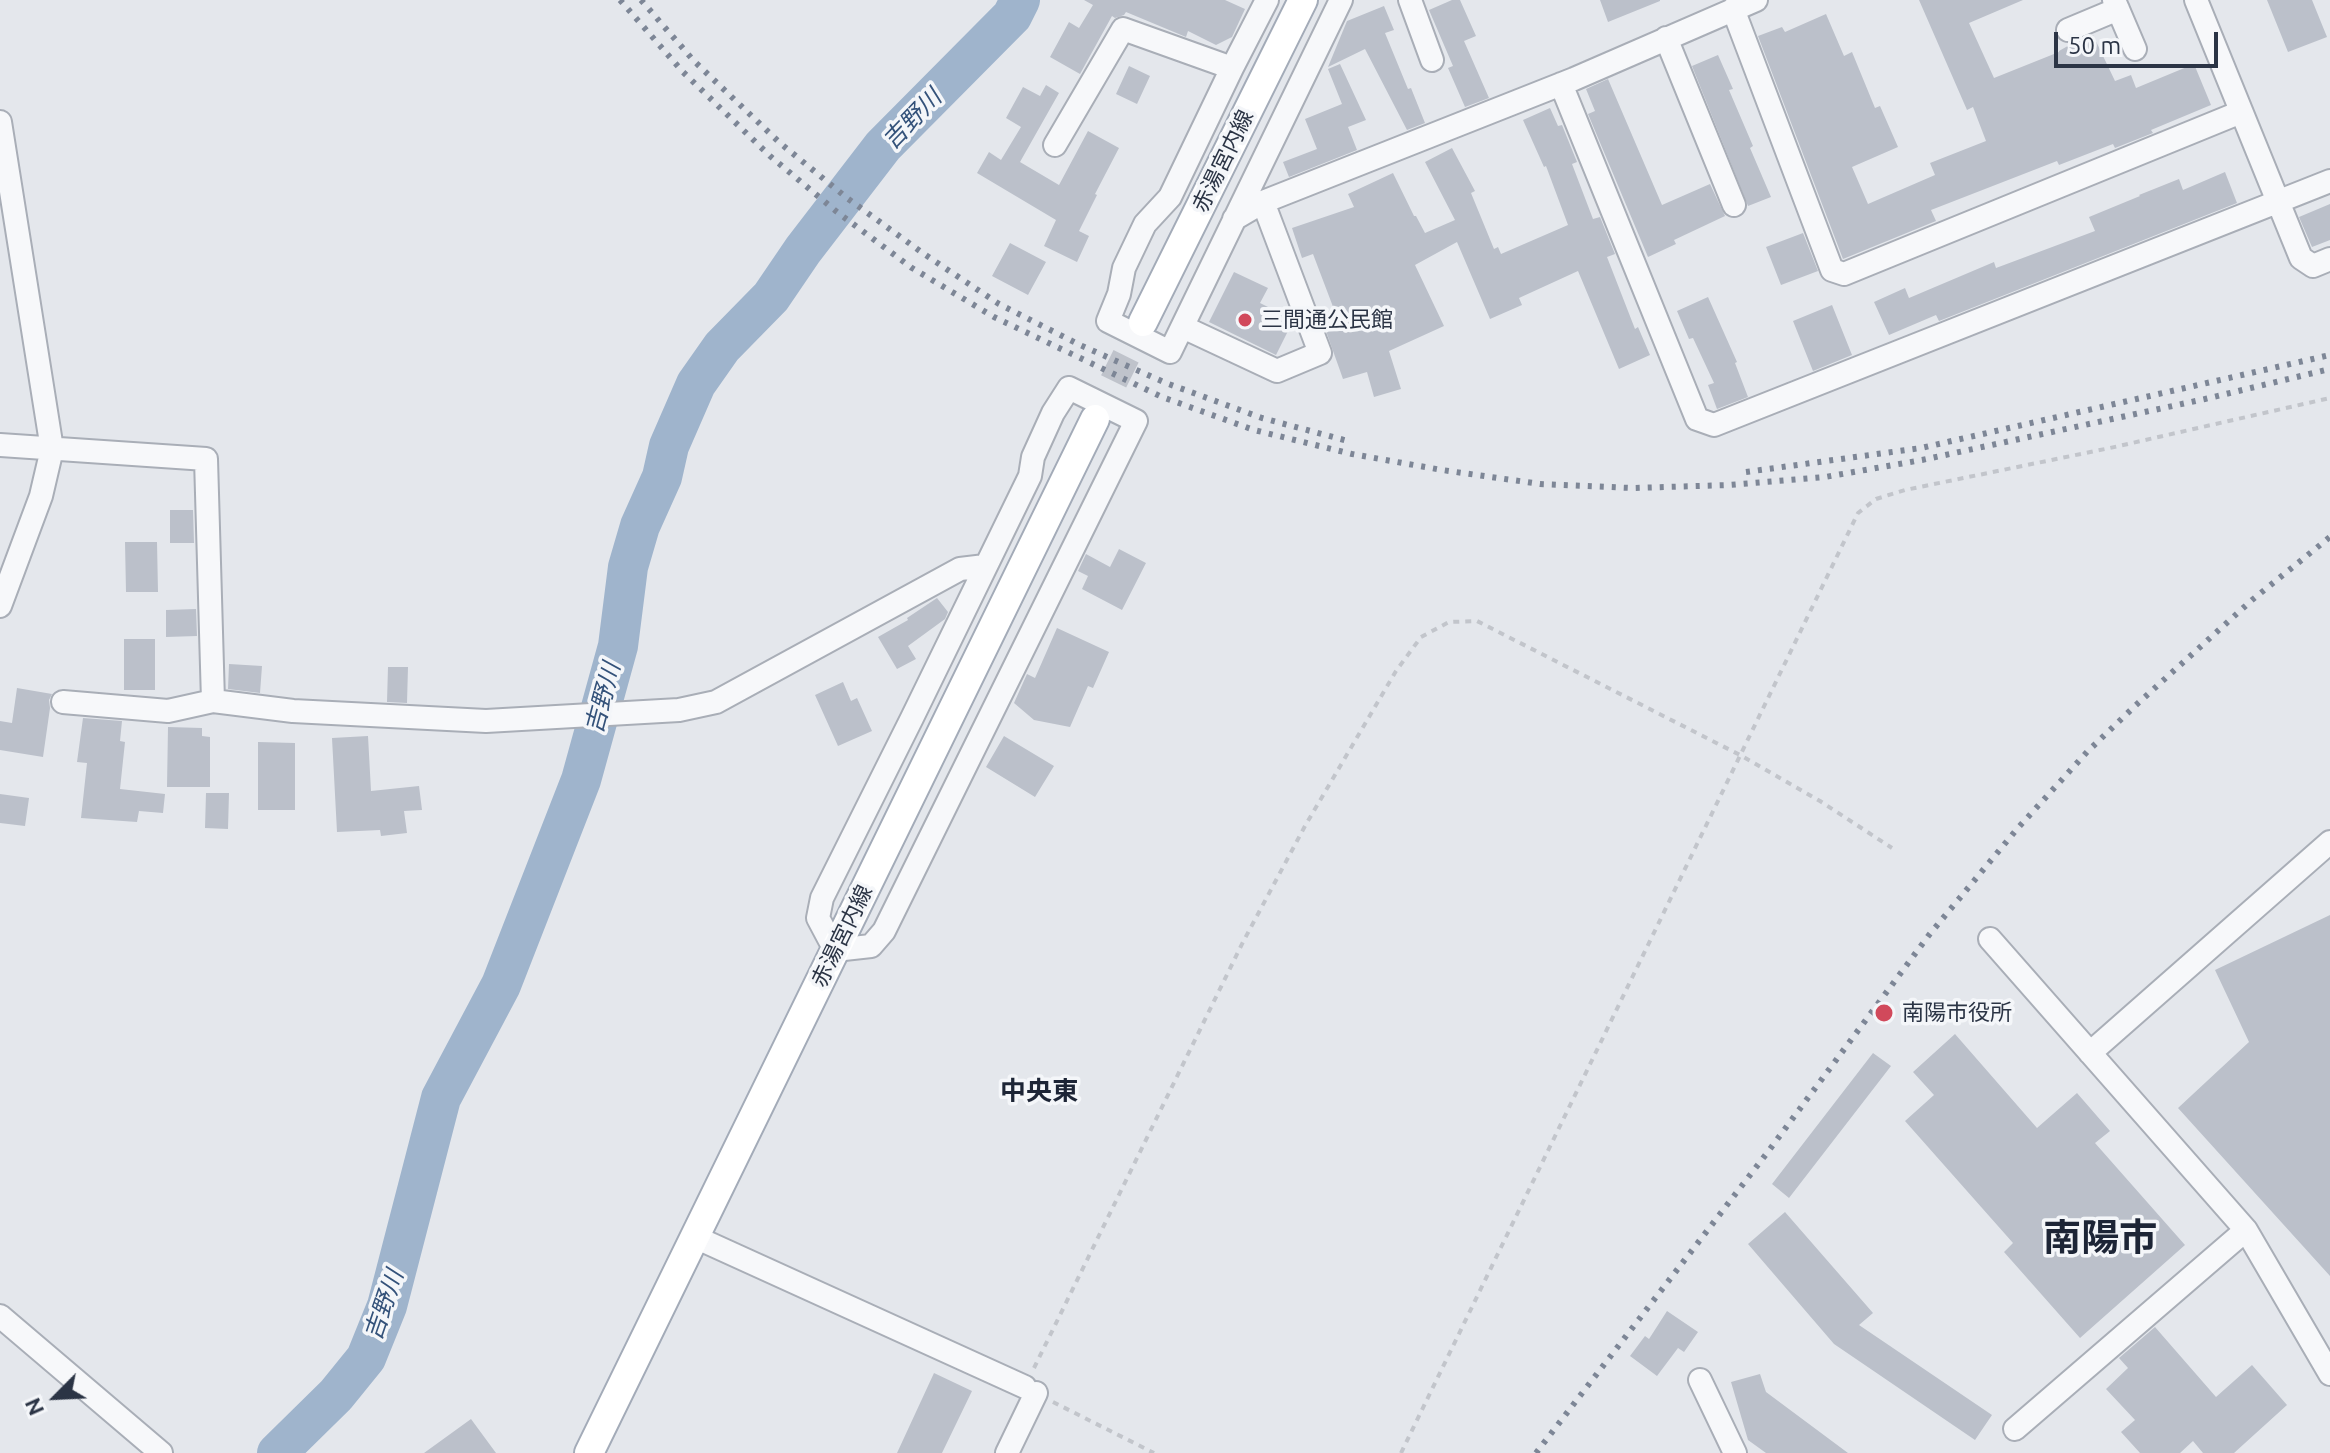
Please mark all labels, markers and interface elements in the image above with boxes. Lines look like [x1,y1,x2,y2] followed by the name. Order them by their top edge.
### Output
[2058,16,2222,66] scale bar
[2068,32,2121,59] text: 50 m
[877,83,947,155] water label: 吉野川
[1187,106,1259,216] street label: 赤湯宮内線
[1261,307,1393,333] place label: 三間通公民館
[1236,311,1254,329] marker: 三間通公民館
[580,659,626,737] water label: 吉野川
[806,881,878,991] street label: 赤湯宮内線
[1902,1000,2012,1026] place label: 南陽市役所
[1873,1002,1895,1024] marker: 南陽市役所
[1000,1075,1078,1107] district label: 中央東
[2043,1215,2157,1261] district label: 南陽市
[359,1266,409,1344] water label: 吉野川
[16,1357,96,1437] north arrow
[19,1394,48,1420] text: N

